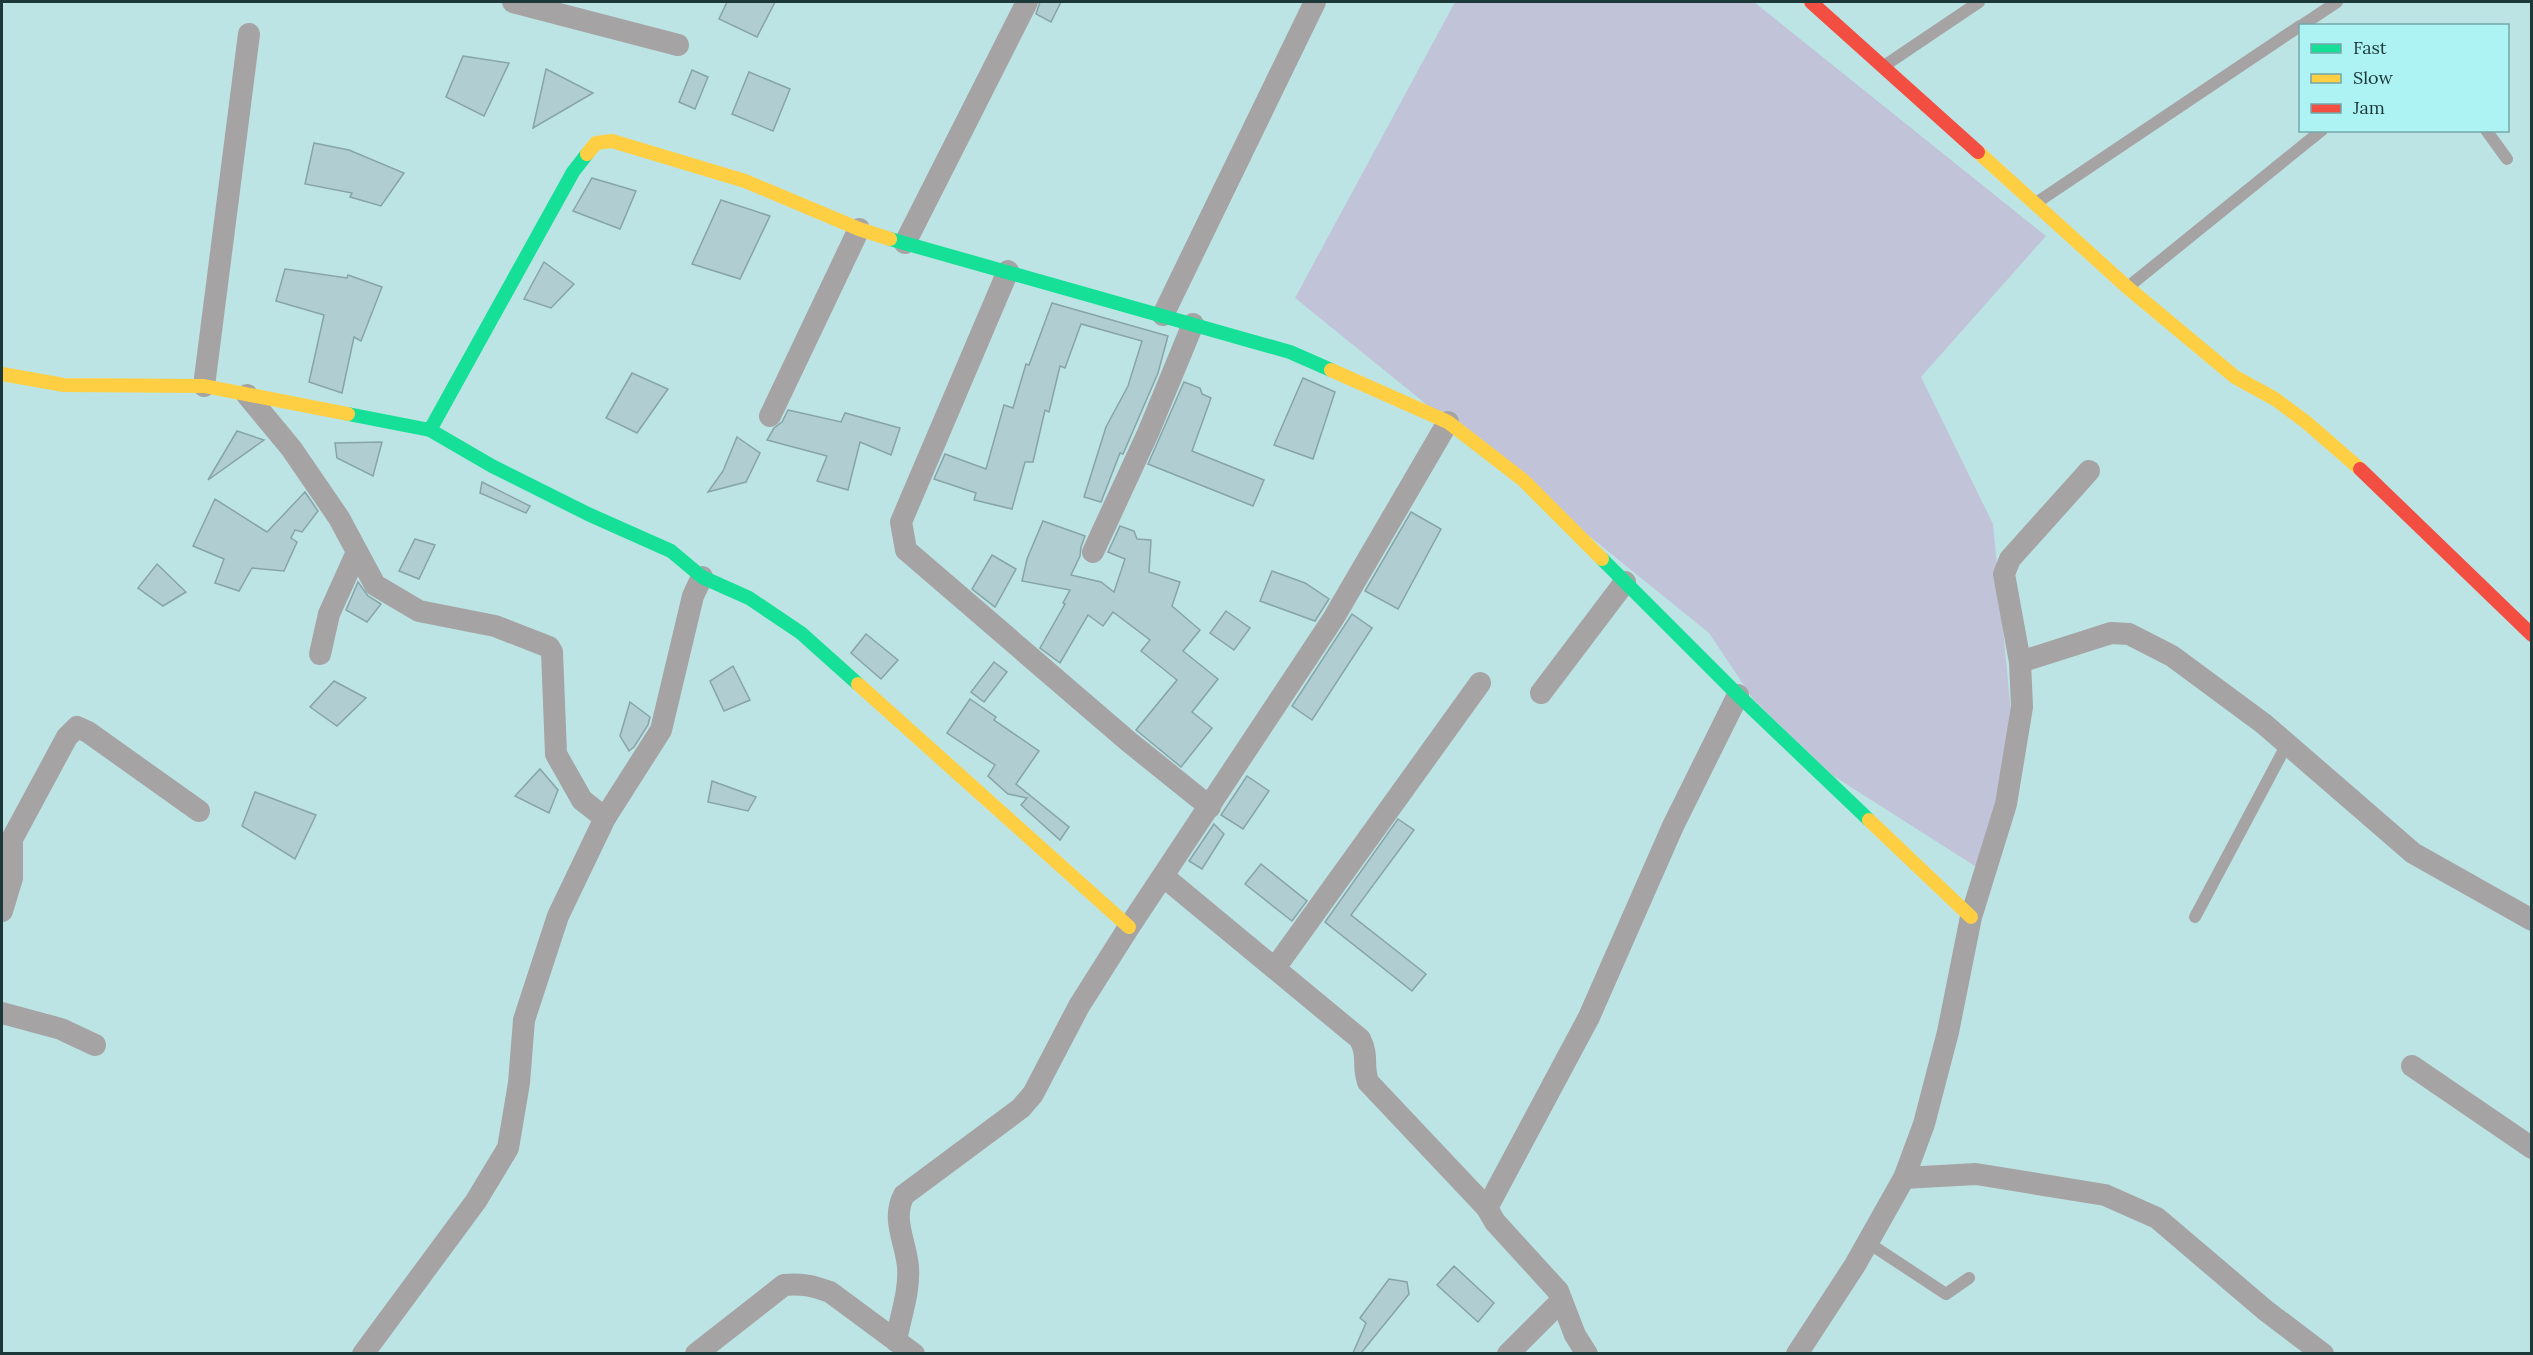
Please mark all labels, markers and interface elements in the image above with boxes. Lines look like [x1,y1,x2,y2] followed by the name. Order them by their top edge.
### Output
[2299,24,2509,132] legend
[2353,36,2387,59] text: Fast
[2353,66,2393,89] text: Slow
[2352,96,2385,119] text: Jam

